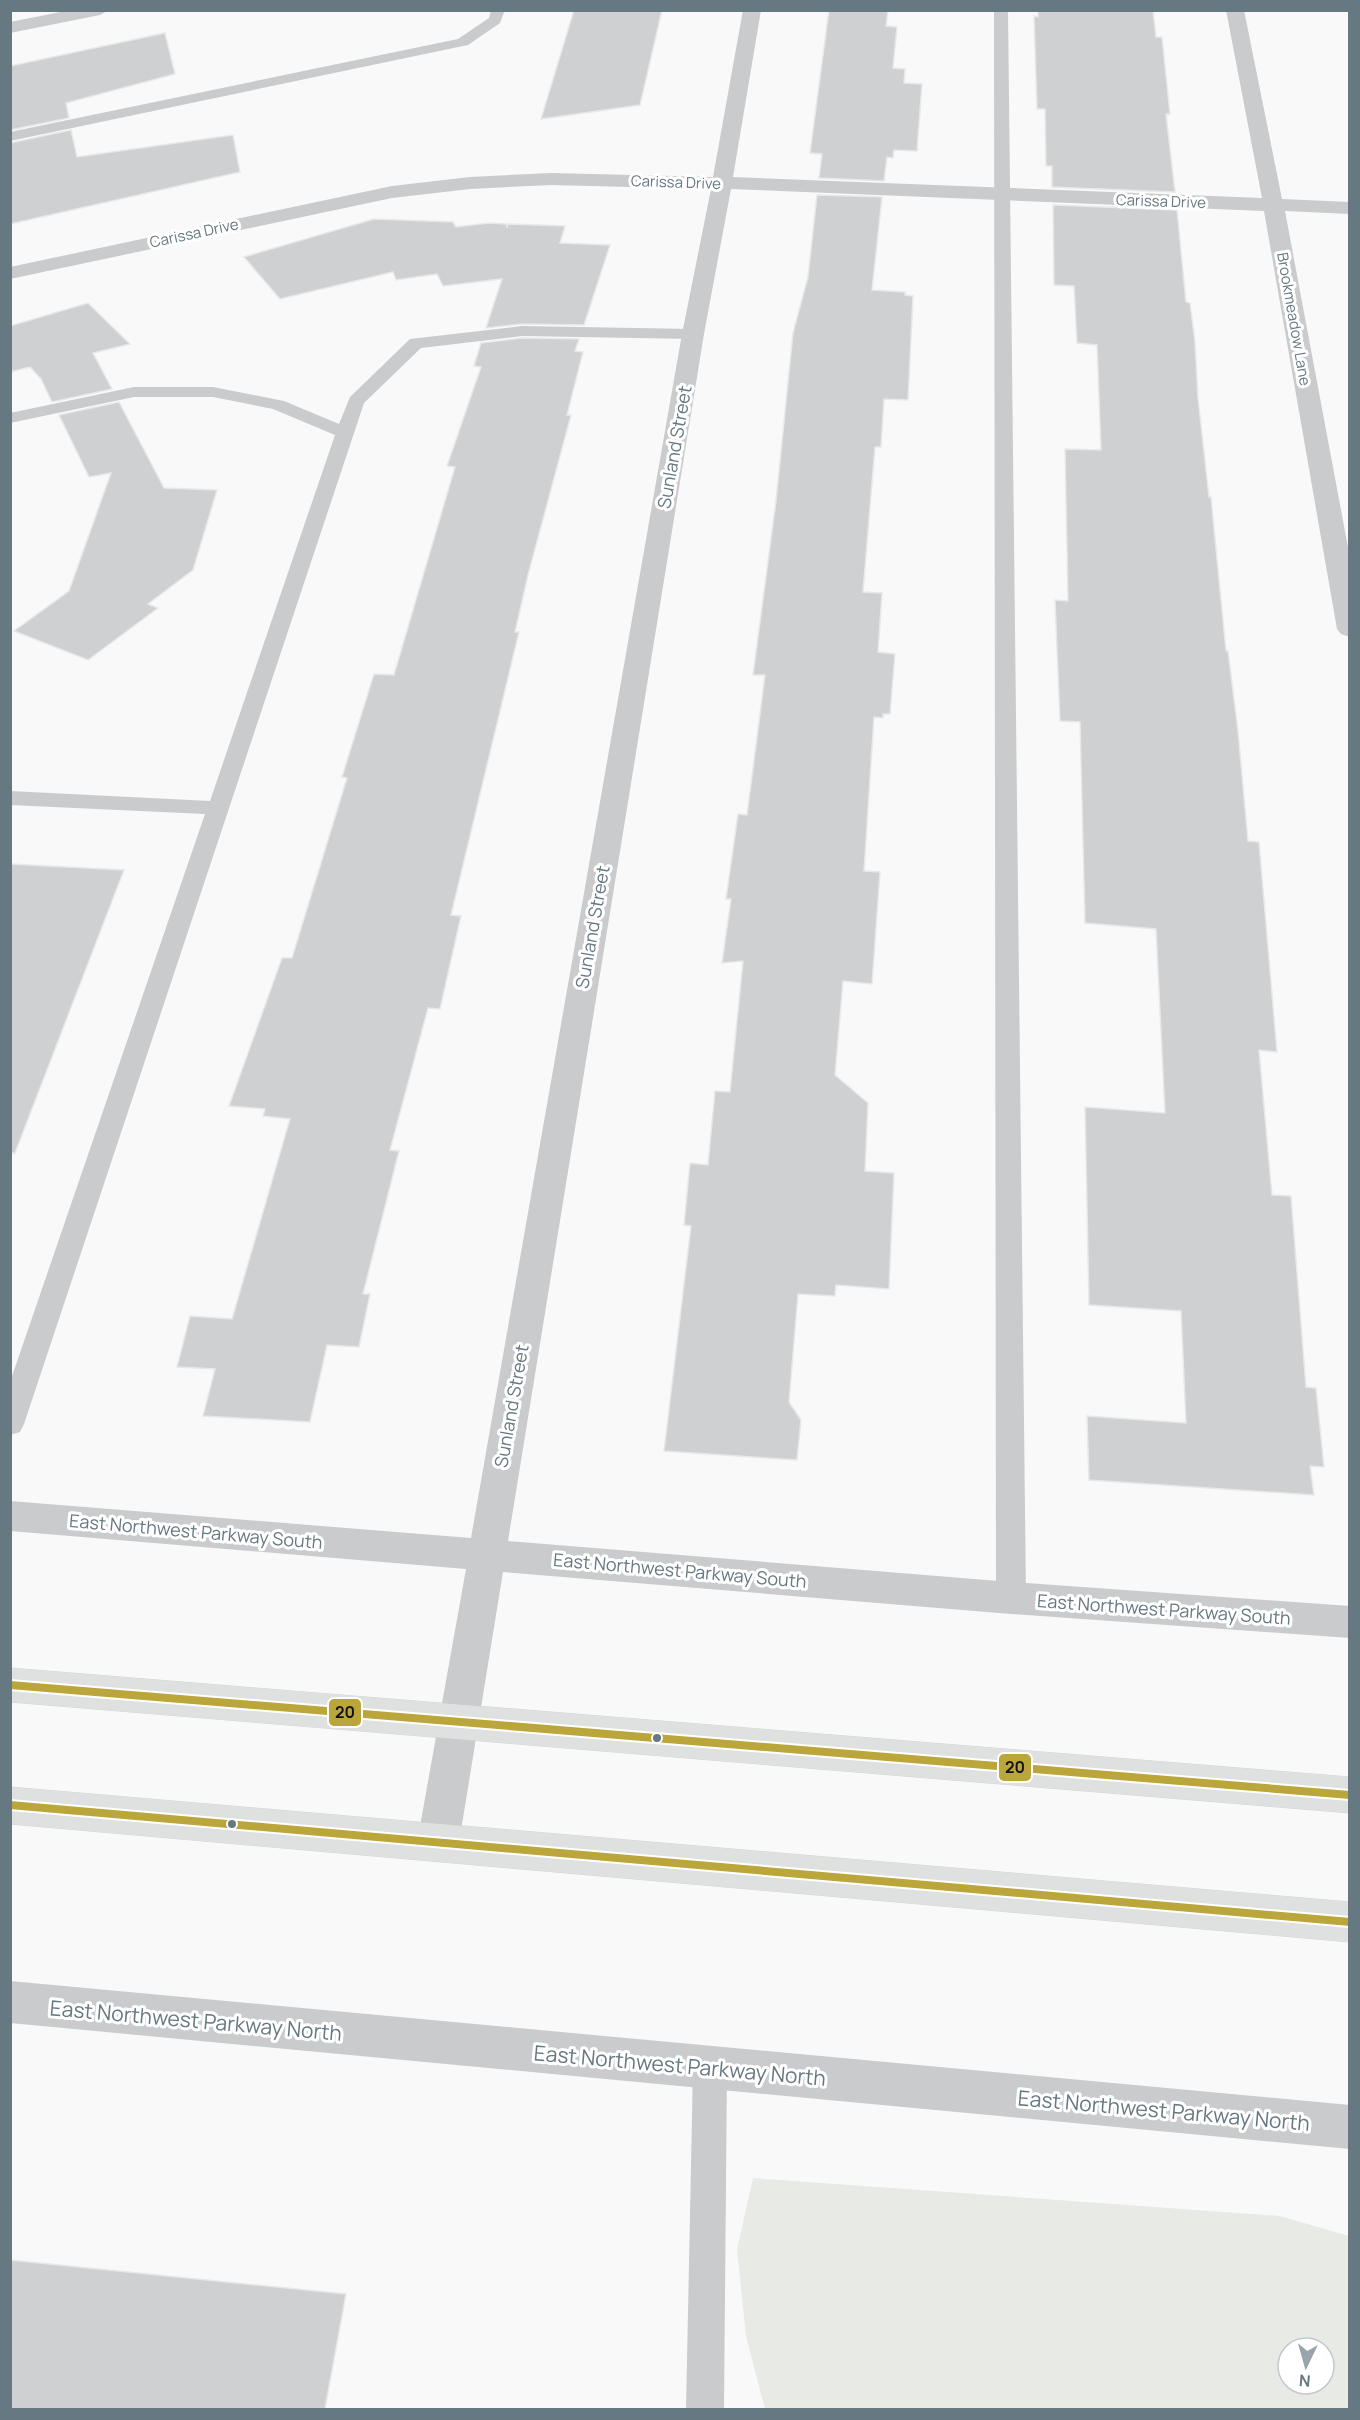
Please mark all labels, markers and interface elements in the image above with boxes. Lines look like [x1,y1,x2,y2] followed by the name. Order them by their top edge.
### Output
[631,170,722,194] street label: Carissa Drive
[1116,189,1207,213] street label: Carissa Drive
[148,213,240,253] street label: Carissa Drive
[1272,251,1316,387] street label: Brookmeadow Lane
[651,384,697,510] street label: Sunland Street
[569,864,615,990] street label: Sunland Street
[488,1343,534,1469] street label: Sunland Street
[68,1508,324,1554] street label: East Northwest Parkway South
[552,1547,808,1593] street label: East Northwest Parkway South
[1036,1588,1292,1630] street label: East Northwest Parkway South
[328,1698,362,1727] line badge: 20
[335,1701,355,1723] text: 20
[651,1732,663,1744] unlabelled marker
[998,1753,1032,1782] line badge: 20
[1005,1756,1025,1778] text: 20
[226,1818,238,1830] unlabelled marker
[49,1993,343,2047] street label: East Northwest Parkway North
[533,2038,827,2092] street label: East Northwest Parkway North
[1017,2083,1311,2137] street label: East Northwest Parkway North
[1276,2336,1336,2396] north arrow
[1298,2369,1311,2392] text: N

